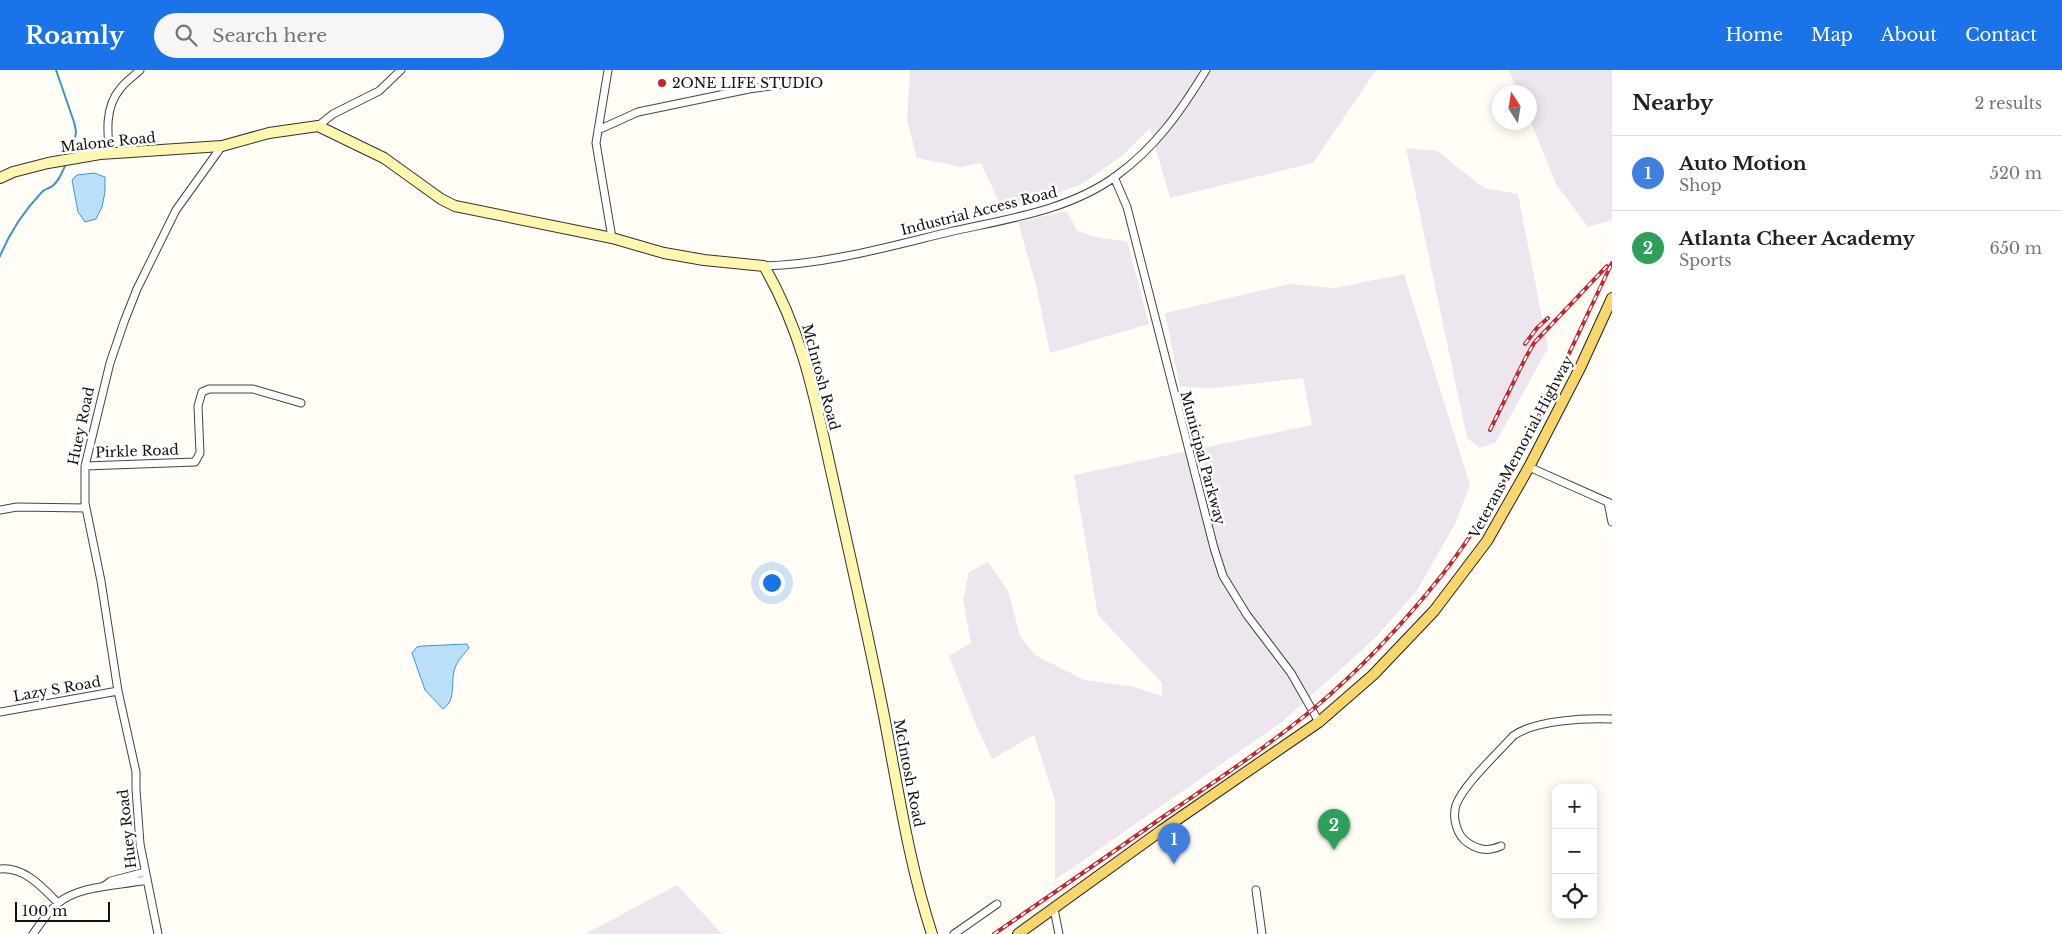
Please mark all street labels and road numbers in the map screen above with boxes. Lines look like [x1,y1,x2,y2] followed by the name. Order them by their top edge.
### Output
[59,128,157,156] street label: Malone Road
[899,183,1060,239] street label: Industrial Access Road
[798,322,844,433] street label: McIntosh Road
[1465,353,1577,542] street label: Veterans Memorial Highway
[64,385,98,467] street label: Huey Road
[1177,389,1230,527] street label: Municipal Parkway
[95,441,180,461] street label: Pirkle Road
[12,672,103,706] street label: Lazy S Road
[890,718,928,829] street label: McIntosh Road
[114,788,140,870] street label: Huey Road

